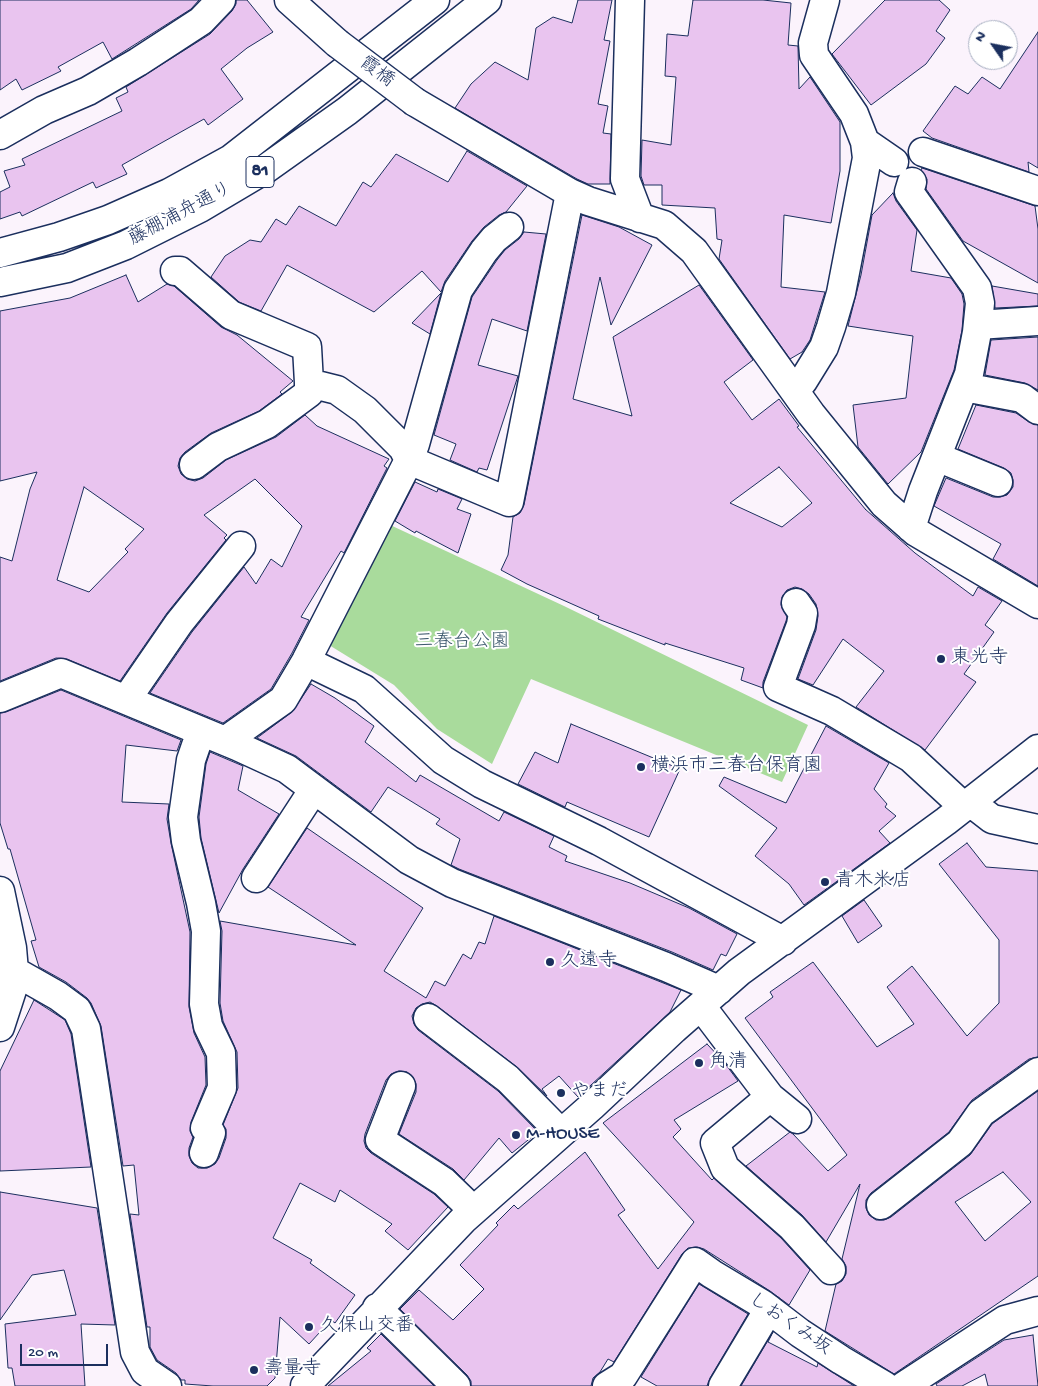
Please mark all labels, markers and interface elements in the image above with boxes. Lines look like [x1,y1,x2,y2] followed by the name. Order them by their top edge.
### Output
[968,20,1018,70] north arrow
[971,29,990,46] text: N
[354,52,398,94] street label: 霞橋
[246,156,274,188] road number: 81
[125,178,237,252] street label: 藤棚浦舟通り
[415,632,509,654] park label: 三春台公園
[951,648,1008,670] place label: 東光寺
[935,653,947,665] marker: 東光寺
[651,756,822,778] place label: 横浜市三春台保育園
[635,761,647,773] marker: 横浜市三春台保育園
[835,871,911,893] place label: 青木米店
[819,876,831,888] marker: 青木米店
[560,951,617,973] place label: 久遠寺
[544,956,556,968] marker: 久遠寺
[709,1052,747,1074] place label: 角清
[693,1057,705,1069] marker: 角清
[571,1082,628,1104] place label: やまだ
[555,1087,567,1099] marker: やまだ
[526,1124,599,1146] place label: M-HOUSE
[510,1129,522,1141] marker: M-HOUSE
[743,1289,835,1361] street label: しおくみ坂
[319,1316,414,1338] place label: 久保山交番
[303,1321,315,1333] marker: 久保山交番
[22,1334,110,1366] scale bar
[28,1344,58,1362] text: 20 m
[264,1359,321,1381] place label: 壽量寺
[248,1364,260,1376] marker: 壽量寺

